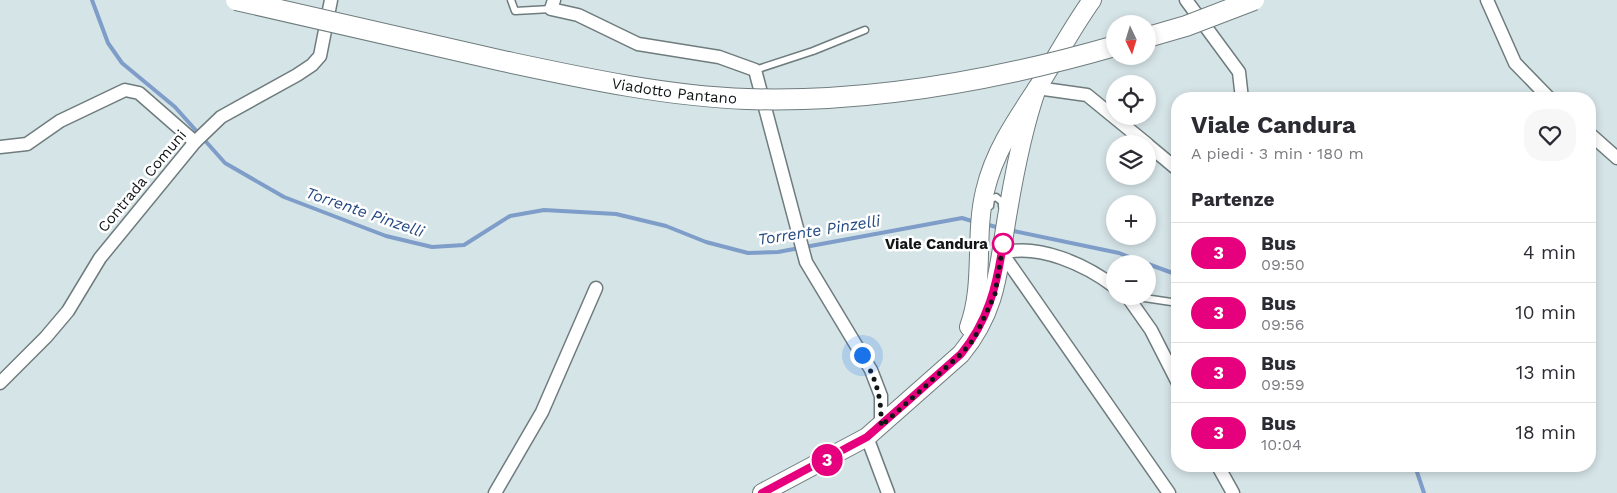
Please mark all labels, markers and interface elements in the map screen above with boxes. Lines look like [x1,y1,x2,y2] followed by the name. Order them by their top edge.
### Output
[1106,15,1156,65] north arrow
[1106,15,1156,305] map controls
[610,74,738,108] street label: Viadotto Pantano
[1106,75,1156,125] button: locate
[1524,109,1576,161] button: heart
[1191,111,1356,139] text: Viale Candura
[94,126,190,236] street label: Contrada Comuni
[1106,135,1156,185] button: layers
[1191,144,1364,163] text: A piedi · 3 min · 180 m
[303,183,427,241] water label: Torrente Pinzelli
[1191,188,1274,211] text: Partenze
[1106,195,1156,245] button: +
[756,211,882,249] water label: Torrente Pinzelli
[1261,232,1296,255] text: Bus
[992,233,1014,255] marker: Viale Candura
[885,235,988,253] place label: Viale Candura
[1523,241,1576,264] text: 4 min
[1213,242,1224,263] text: 3
[1106,255,1156,305] button: −
[1261,255,1305,274] text: 09:50
[1261,292,1296,315] text: Bus
[1515,301,1576,324] text: 10 min
[1213,302,1224,323] text: 3
[1261,315,1305,334] text: 09:56
[850,343,875,368] your location
[1261,352,1296,375] text: Bus
[1516,361,1576,384] text: 13 min
[1213,362,1224,383] text: 3
[1261,375,1305,394] text: 09:59
[1261,412,1296,435] text: Bus
[1515,421,1576,444] text: 18 min
[1213,422,1224,443] text: 3
[1261,435,1302,454] text: 10:04
[811,444,843,476] line badge: 3
[822,449,832,470] text: 3

